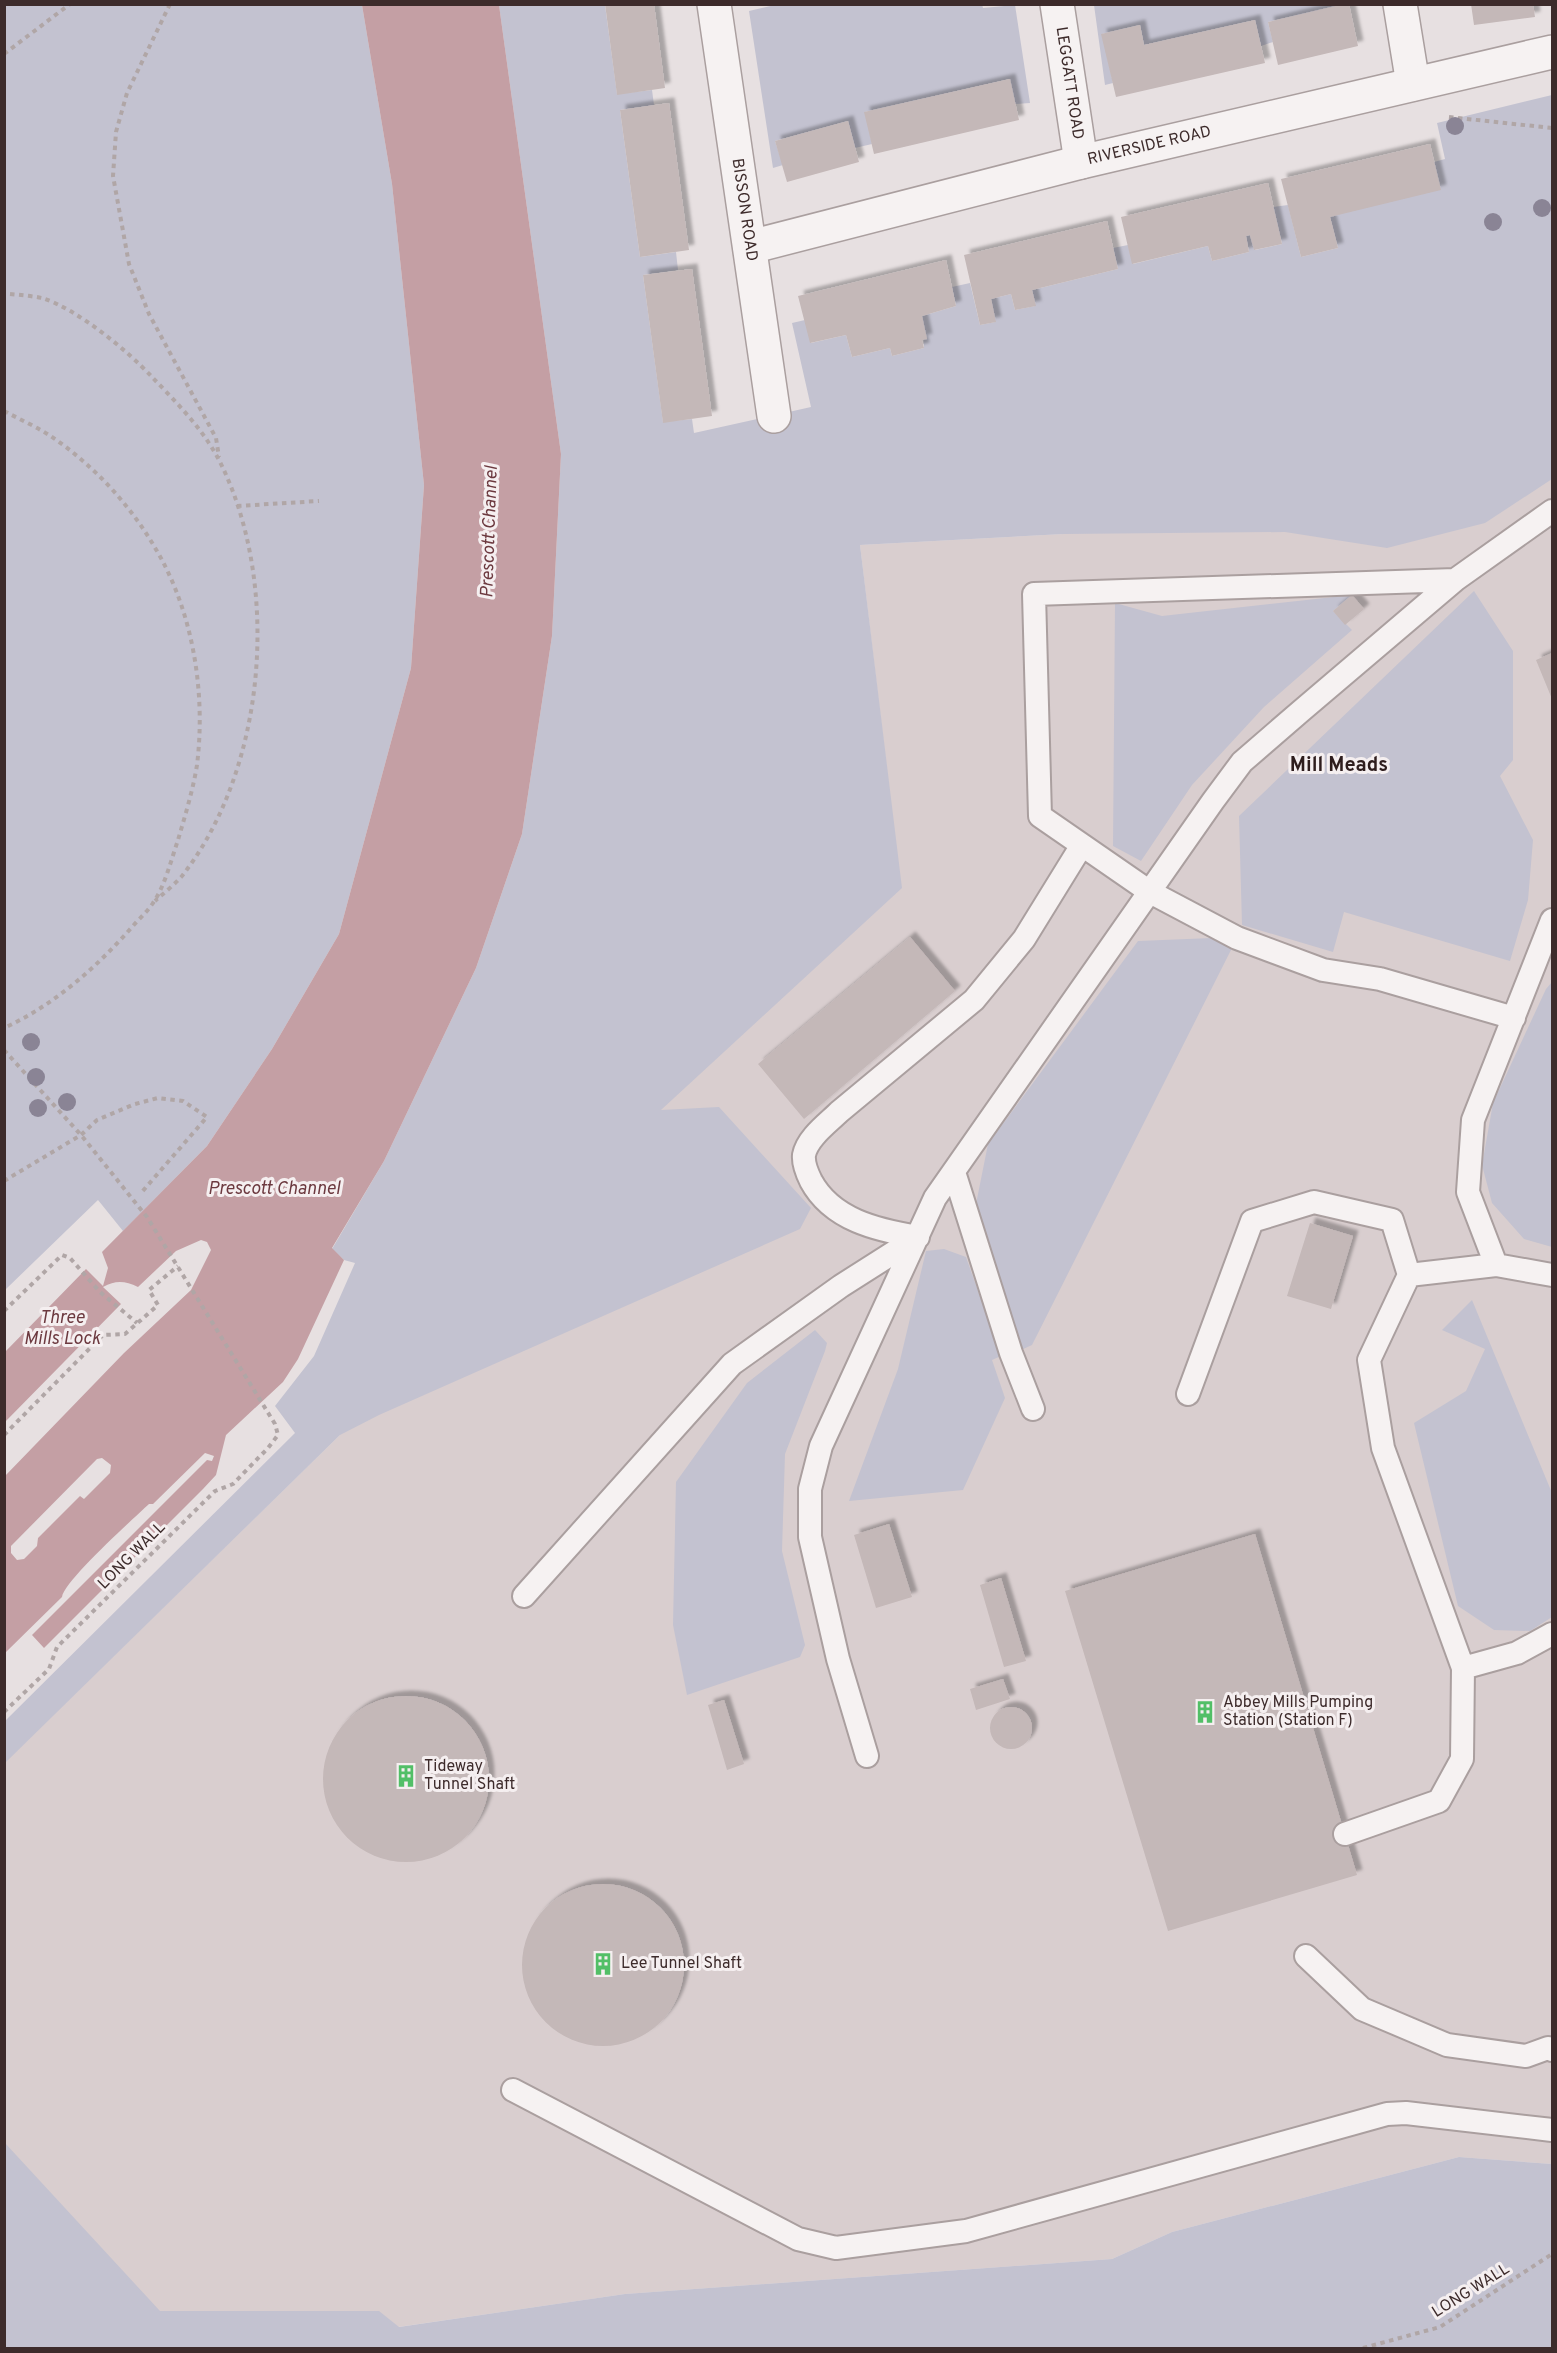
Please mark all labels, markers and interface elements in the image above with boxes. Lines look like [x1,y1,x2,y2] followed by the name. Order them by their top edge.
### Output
[1051,25,1087,141] street label: LEGGATT ROAD
[1086,122,1213,170] street label: RIVERSIDE ROAD
[727,157,761,263] street label: BISSON ROAD
[476,464,504,599] water label: Prescott Channel
[1290,753,1388,779] district label: Mill Meads
[208,1178,342,1201] water label: Prescott Channel
[24,1307,101,1351] water label: Three Mills Lock
[94,1518,170,1594] street label: LONG WALL
[1223,1693,1373,1731] place label: Abbey Mills Pumping Station (Station F)
[1192,1699,1218,1725] building icon: Abbey Mills Pumping Station (Station F)
[424,1757,515,1795] place label: Tideway Tunnel Shaft
[393,1763,419,1789] building icon: Tideway Tunnel Shaft
[590,1951,616,1977] building icon: Lee Tunnel Shaft
[621,1954,742,1974] place label: Lee Tunnel Shaft
[1429,2259,1513,2323] street label: LONG WALL

